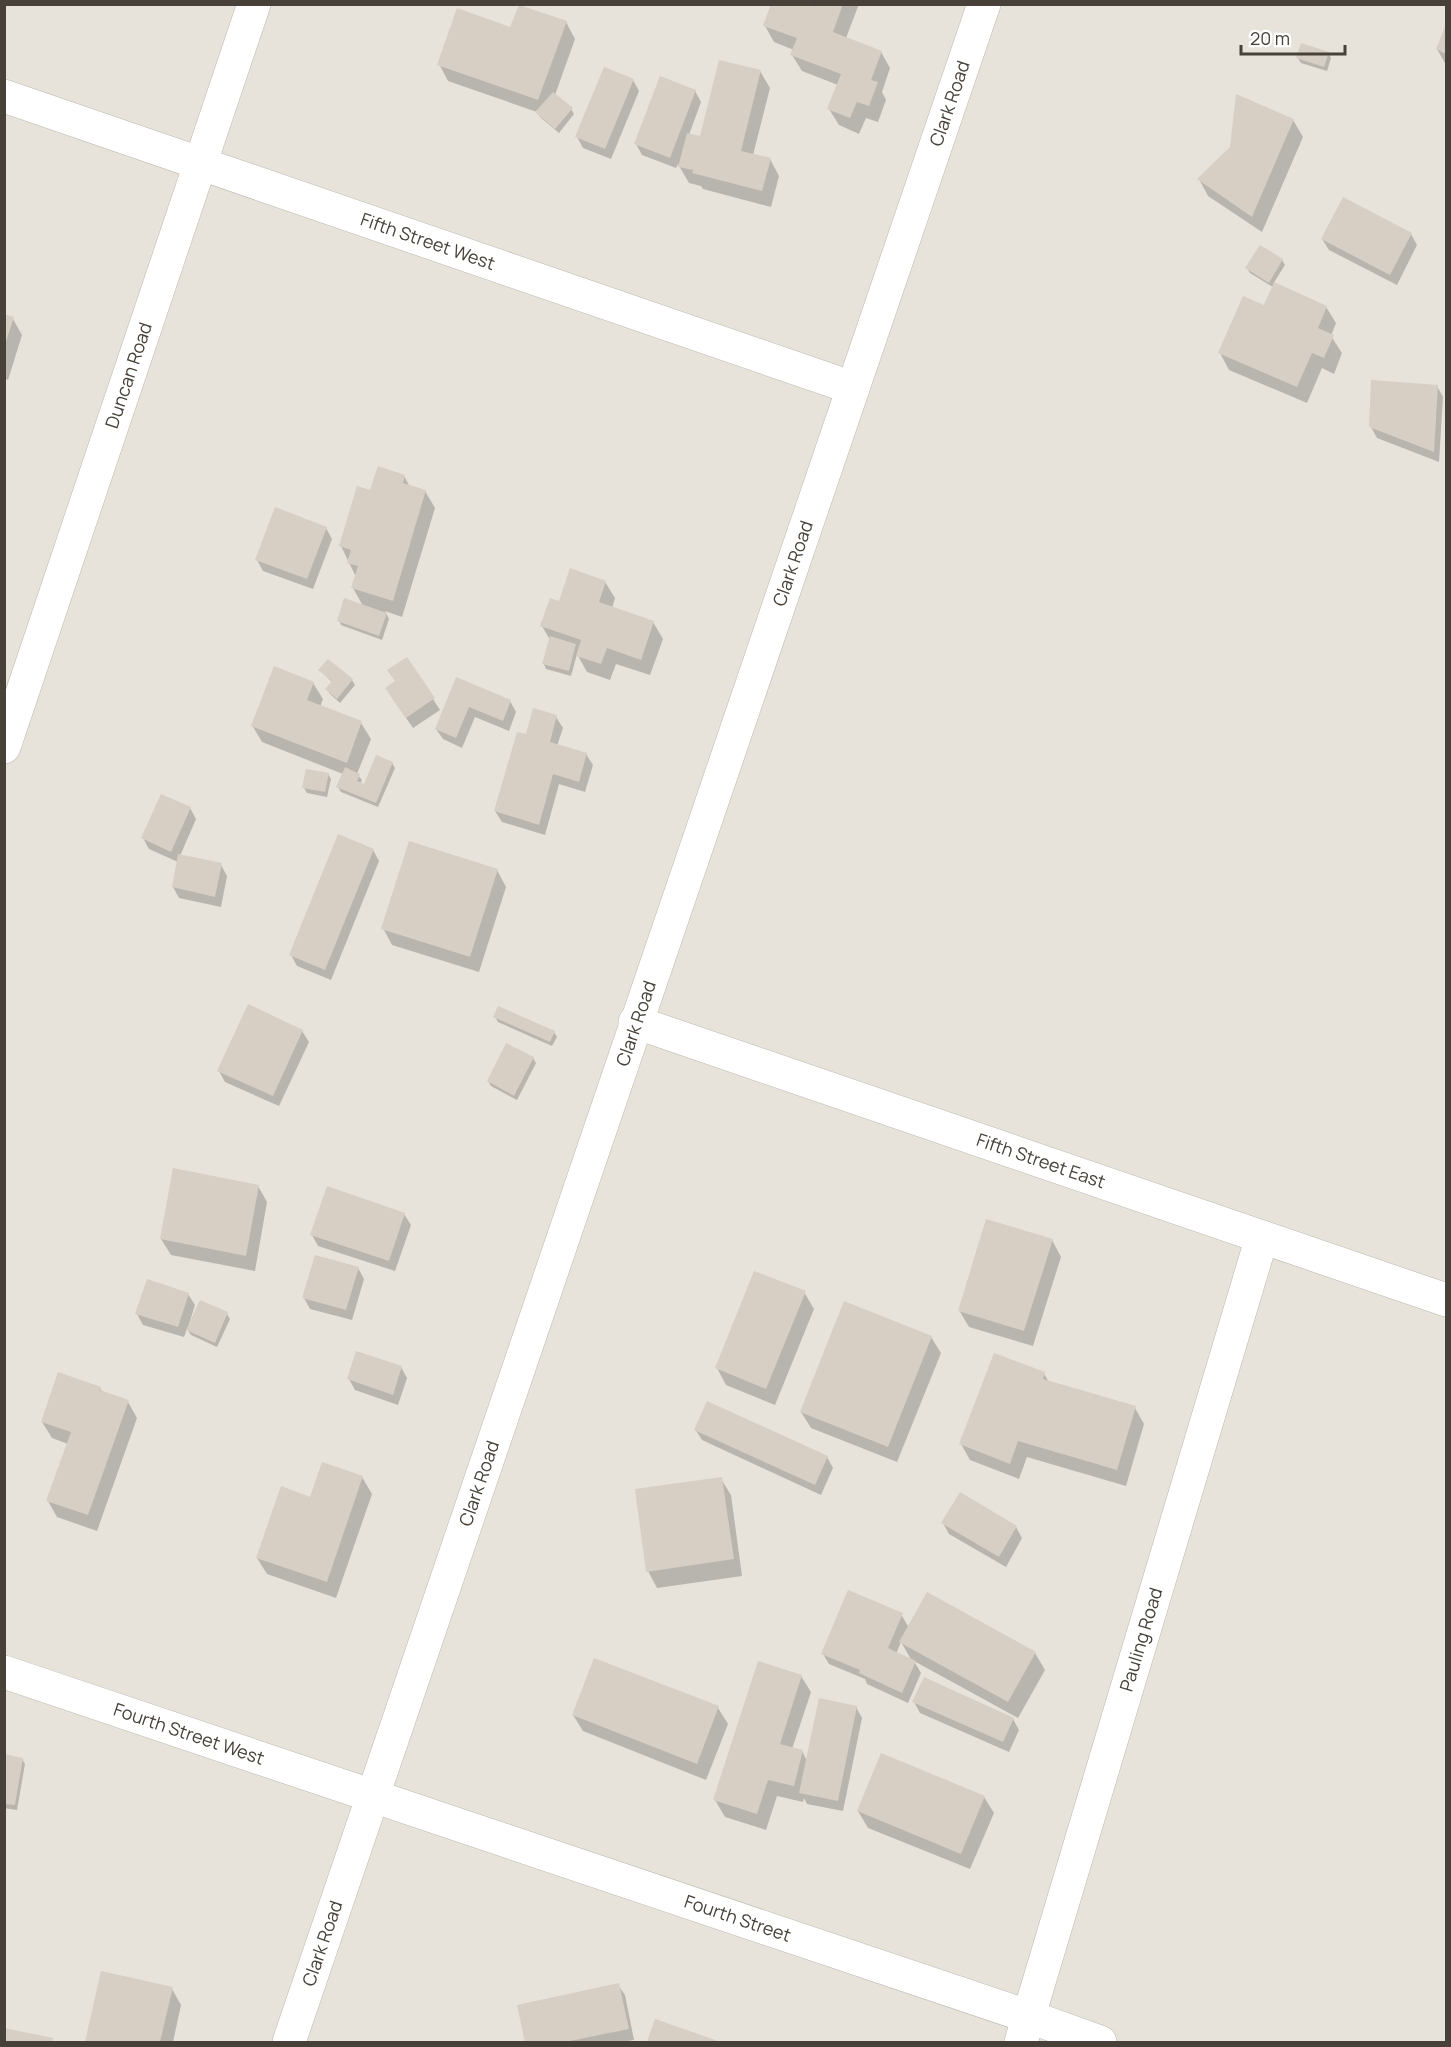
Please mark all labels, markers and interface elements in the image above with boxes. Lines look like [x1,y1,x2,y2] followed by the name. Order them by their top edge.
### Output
[1241,18,1344,56] scale bar
[1250,26,1290,50] text: 20 m
[923,57,975,149] street label: Clark Road
[358,207,498,275] street label: Fifth Street West
[99,319,157,431] street label: Duncan Road
[767,517,818,609] street label: Clark Road
[610,977,661,1069] street label: Clark Road
[974,1127,1109,1193] street label: Fifth Street East
[453,1437,504,1529] street label: Clark Road
[1114,1585,1167,1694] street label: Pauling Road
[111,1697,268,1770] street label: Fourth Street West
[681,1889,794,1947] street label: Fourth Street
[296,1897,347,1989] street label: Clark Road

